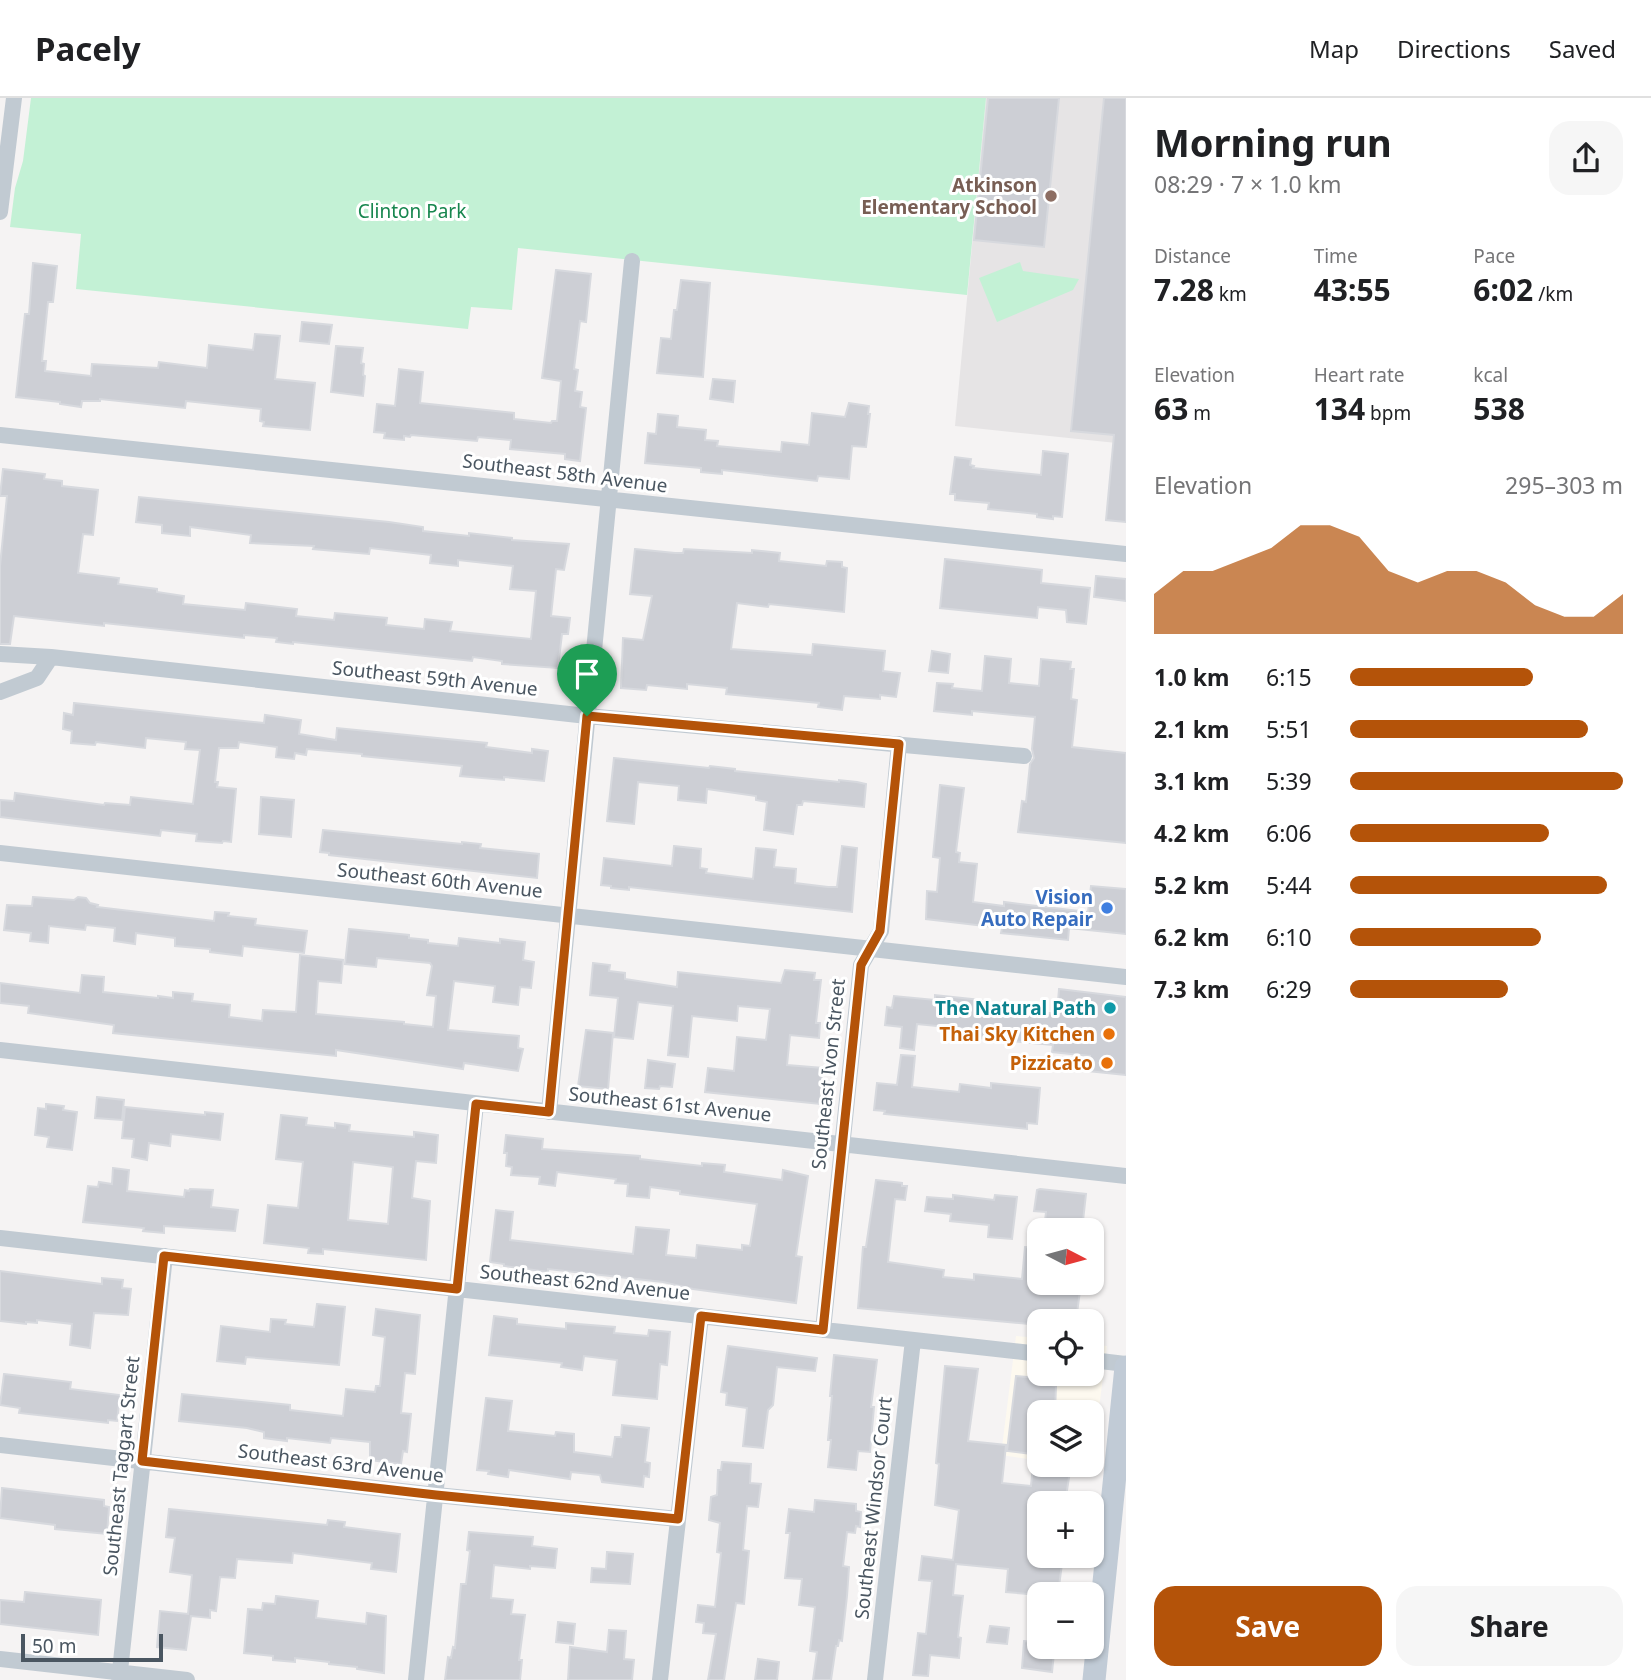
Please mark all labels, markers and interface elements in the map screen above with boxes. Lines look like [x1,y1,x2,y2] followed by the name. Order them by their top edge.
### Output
[35,26,141,71] text: Pacely
[1309,32,1359,65] text: Map
[1397,32,1511,65] text: Directions
[1549,32,1616,65] text: Saved
[1154,116,1392,168] text: Morning run
[1549,121,1623,195] button: share
[1154,168,1341,200] text: 08:29 · 7 × 1.0 km
[861,172,1037,220] place label: Atkinson Elementary School
[1043,188,1059,204] marker: Atkinson Elementary School
[358,198,466,224] park label: Clinton Park
[1154,243,1231,269] text: Distance
[1314,243,1358,269] text: Time
[1473,243,1515,269] text: Pace
[1154,269,1214,310] text: 7.28
[1314,269,1391,310] text: 43:55
[1473,269,1533,310] text: 6:02
[1214,281,1247,307] text: km
[1533,281,1573,307] text: /km
[1154,362,1235,388] text: Elevation
[1314,362,1404,388] text: Heart rate
[1473,362,1508,388] text: kcal
[1154,388,1188,429] text: 63
[1314,388,1365,429] text: 134
[1473,388,1525,429] text: 538
[1188,400,1211,426] text: m
[1365,400,1411,426] text: bpm
[461,448,669,498] street label: Southeast 58th Avenue
[1154,469,1252,501] text: Elevation
[1505,469,1623,501] text: 295–303 m
[557,644,617,716] pin
[331,654,539,702] street label: Southeast 59th Avenue
[568,655,606,693] icon: arrive
[1154,661,1229,693] text: 1.0 km
[1266,661,1312,693] text: 6:15
[1154,713,1229,745] text: 2.1 km
[1266,713,1312,745] text: 5:51
[1154,765,1229,797] text: 3.1 km
[1266,765,1312,797] text: 5:39
[1154,817,1229,849] text: 4.2 km
[1266,817,1312,849] text: 6:06
[336,856,544,904] street label: Southeast 60th Avenue
[1154,869,1229,901] text: 5.2 km
[1266,869,1312,901] text: 5:44
[981,884,1093,932] place label: Vision Auto Repair
[1099,900,1115,916] marker: Vision Auto Repair
[1154,921,1229,953] text: 6.2 km
[1266,921,1312,953] text: 6:10
[1154,973,1229,1005] text: 7.3 km
[1266,973,1312,1005] text: 6:29
[805,977,851,1171] street label: Southeast Ivon Street
[935,995,1096,1021] place label: The Natural Path
[1102,1000,1118,1016] marker: The Natural Path
[939,1021,1095,1047] place label: Thai Sky Kitchen
[1101,1026,1117,1042] marker: Thai Sky Kitchen
[1010,1050,1093,1076] place label: Pizzicato
[1099,1055,1115,1071] marker: Pizzicato
[567,1080,773,1128] street label: Southeast 61st Avenue
[1027,1218,1104,1295] north arrow
[1027,1218,1104,1659] map controls
[479,1258,691,1306] street label: Southeast 62nd Avenue
[1027,1309,1104,1386] button: locate
[97,1355,145,1577] street label: Southeast Taggart Street
[848,1395,898,1621] street label: Southeast Windsor Court
[1027,1400,1104,1477] button: layers
[237,1437,445,1489] street label: Southeast 63rd Avenue
[1027,1491,1104,1568] button: +
[1027,1582,1104,1659] button: −
[1154,1586,1382,1666] button: Save
[1396,1586,1623,1666] button: Share
[21,1631,163,1663] scale bar
[32,1633,76,1659] text: 50 m

